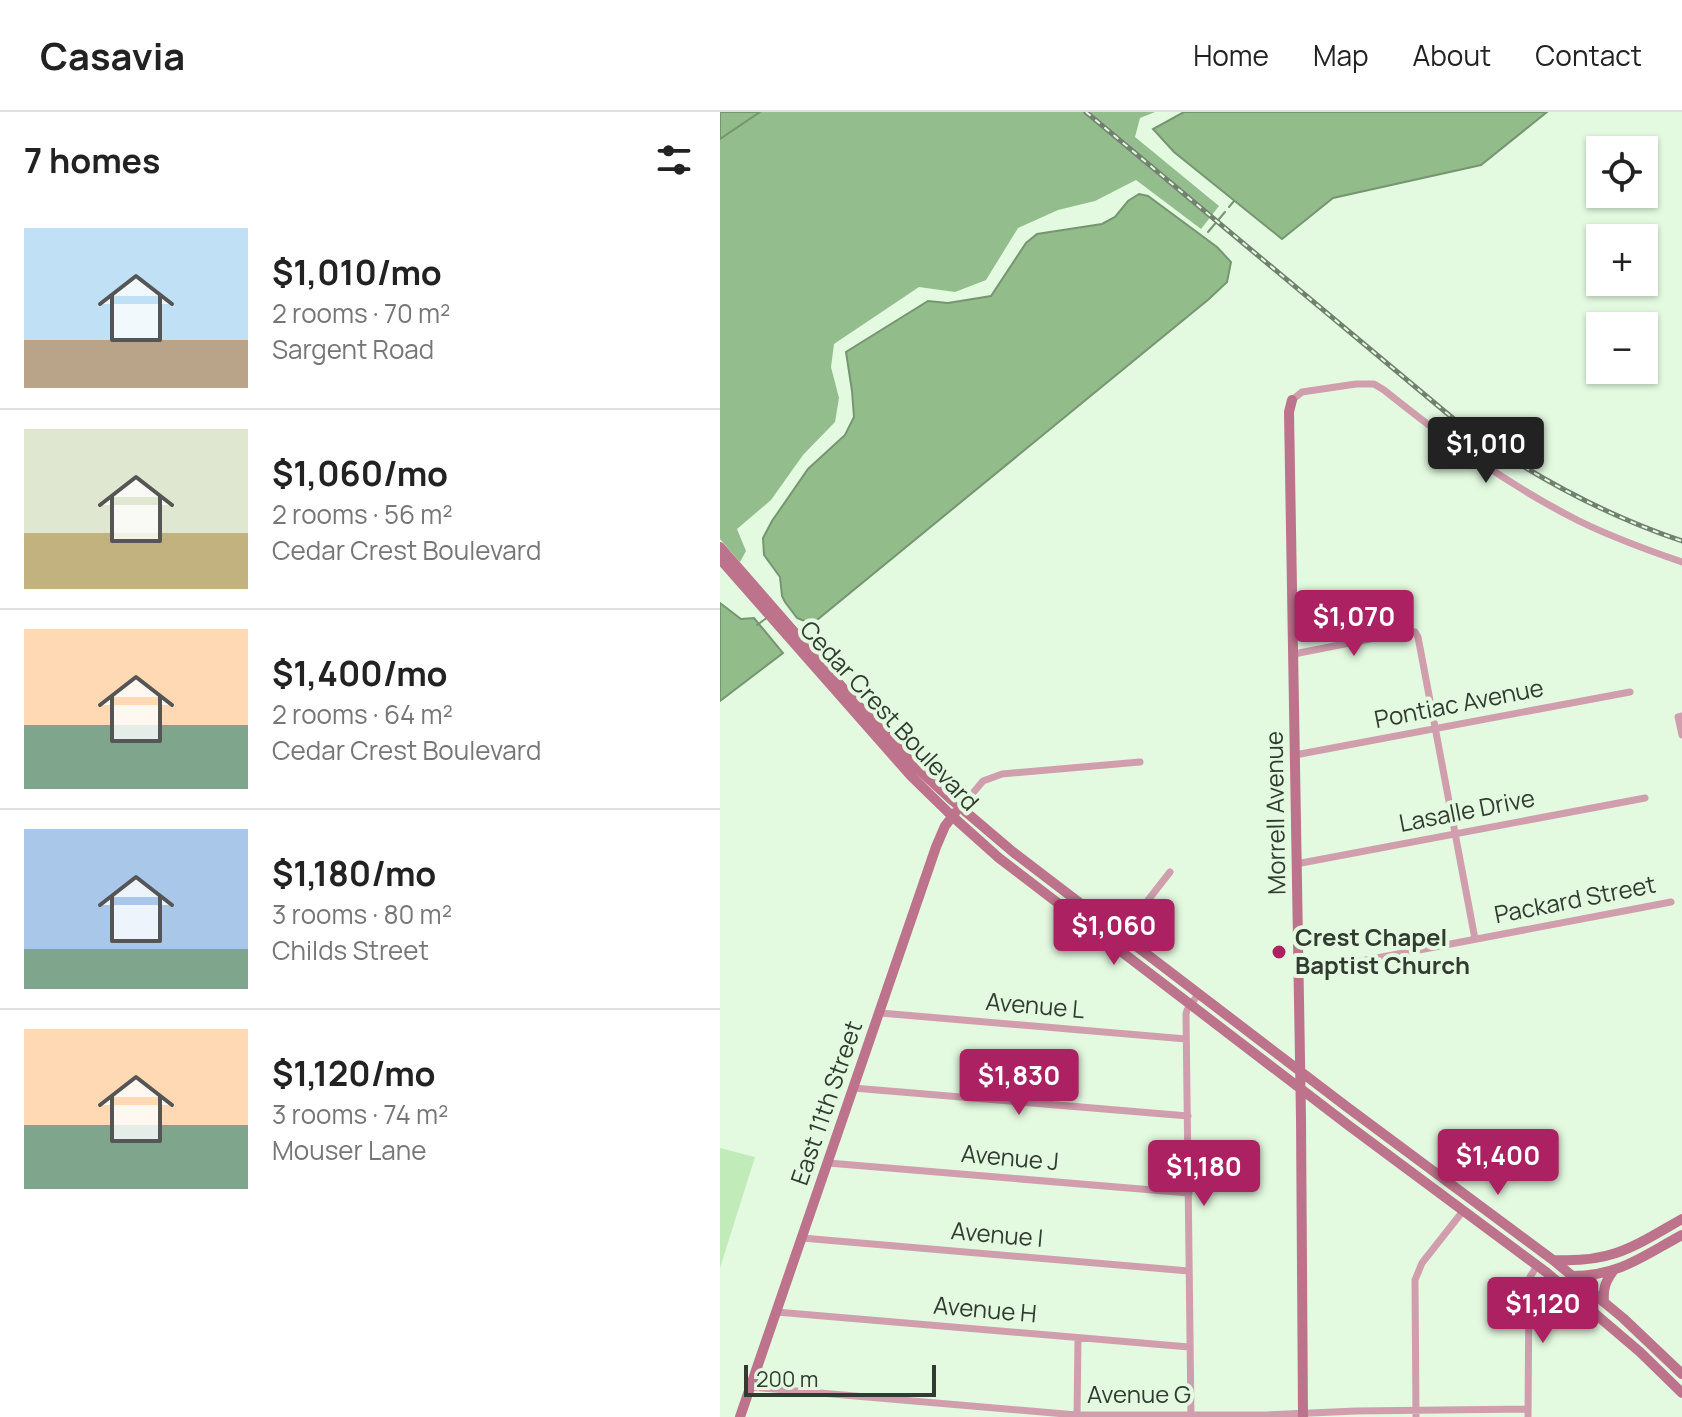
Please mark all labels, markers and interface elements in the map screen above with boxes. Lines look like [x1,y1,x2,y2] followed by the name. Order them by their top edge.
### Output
[40,29,185,81] text: Casavia
[1193,36,1269,74] text: Home
[1313,36,1369,74] text: Map
[1413,36,1491,74] text: About
[1535,36,1642,74] text: Contact
[1586,136,1658,384] map controls
[1586,136,1658,208] button: locate
[24,137,160,183] text: 7 homes
[652,138,696,182] icon: filters
[1586,224,1658,296] button: +
[272,249,442,295] text: $1,010/mo
[88,260,184,356] icon: home
[272,295,450,331] text: 2 rooms · 70 m²
[1586,312,1658,384] button: −
[272,331,434,367] text: Sargent Road
[1421,417,1551,485] pin: $1,010
[1446,425,1526,461] text: $1,010
[272,450,448,496] text: $1,060/mo
[88,461,184,557] icon: home
[272,496,453,532] text: 2 rooms · 56 m²
[272,532,541,568] text: Cedar Crest Boulevard
[1289,590,1419,658] pin: $1,070
[1313,598,1395,634] text: $1,070
[793,613,987,817] street label: Cedar Crest Boulevard
[272,650,448,696] text: $1,400/mo
[88,661,184,757] icon: home
[1371,670,1546,735] street label: Pontiac Avenue
[272,696,453,732] text: 2 rooms · 64 m²
[1257,731,1292,895] street label: Morrell Avenue
[272,732,541,768] text: Cedar Crest Boulevard
[1396,780,1537,839] street label: Lasalle Drive
[272,850,436,896] text: $1,180/mo
[88,861,184,957] icon: home
[1491,867,1658,930] street label: Packard Street
[272,896,452,932] text: 3 rooms · 80 m²
[1049,899,1179,967] pin: $1,060
[1072,907,1156,943] text: $1,060
[1295,920,1470,981] place label: Crest Chapel Baptist Church
[272,932,429,968] text: Childs Street
[1270,943,1288,961] marker: Crest Chapel Baptist Church
[984,984,1086,1025] street label: Avenue L
[782,1016,869,1189] street label: East 11th Street
[954,1049,1084,1117] pin: $1,830
[272,1050,436,1096] text: $1,120/mo
[978,1057,1060,1093] text: $1,830
[88,1061,184,1157] icon: home
[272,1096,448,1132] text: 3 rooms · 74 m²
[1433,1129,1563,1197] pin: $1,400
[272,1132,426,1168] text: Mouser Lane
[960,1136,1060,1177] street label: Avenue J
[1456,1137,1540,1173] text: $1,400
[1139,1140,1269,1208] pin: $1,180
[1166,1148,1242,1184] text: $1,180
[950,1213,1045,1254] street label: Avenue I
[1478,1277,1608,1345] pin: $1,120
[1505,1285,1581,1321] text: $1,120
[932,1288,1038,1329] street label: Avenue H
[744,1361,936,1397] scale bar
[756,1364,818,1394] text: 200 m
[1087,1377,1191,1410] street label: Avenue G

